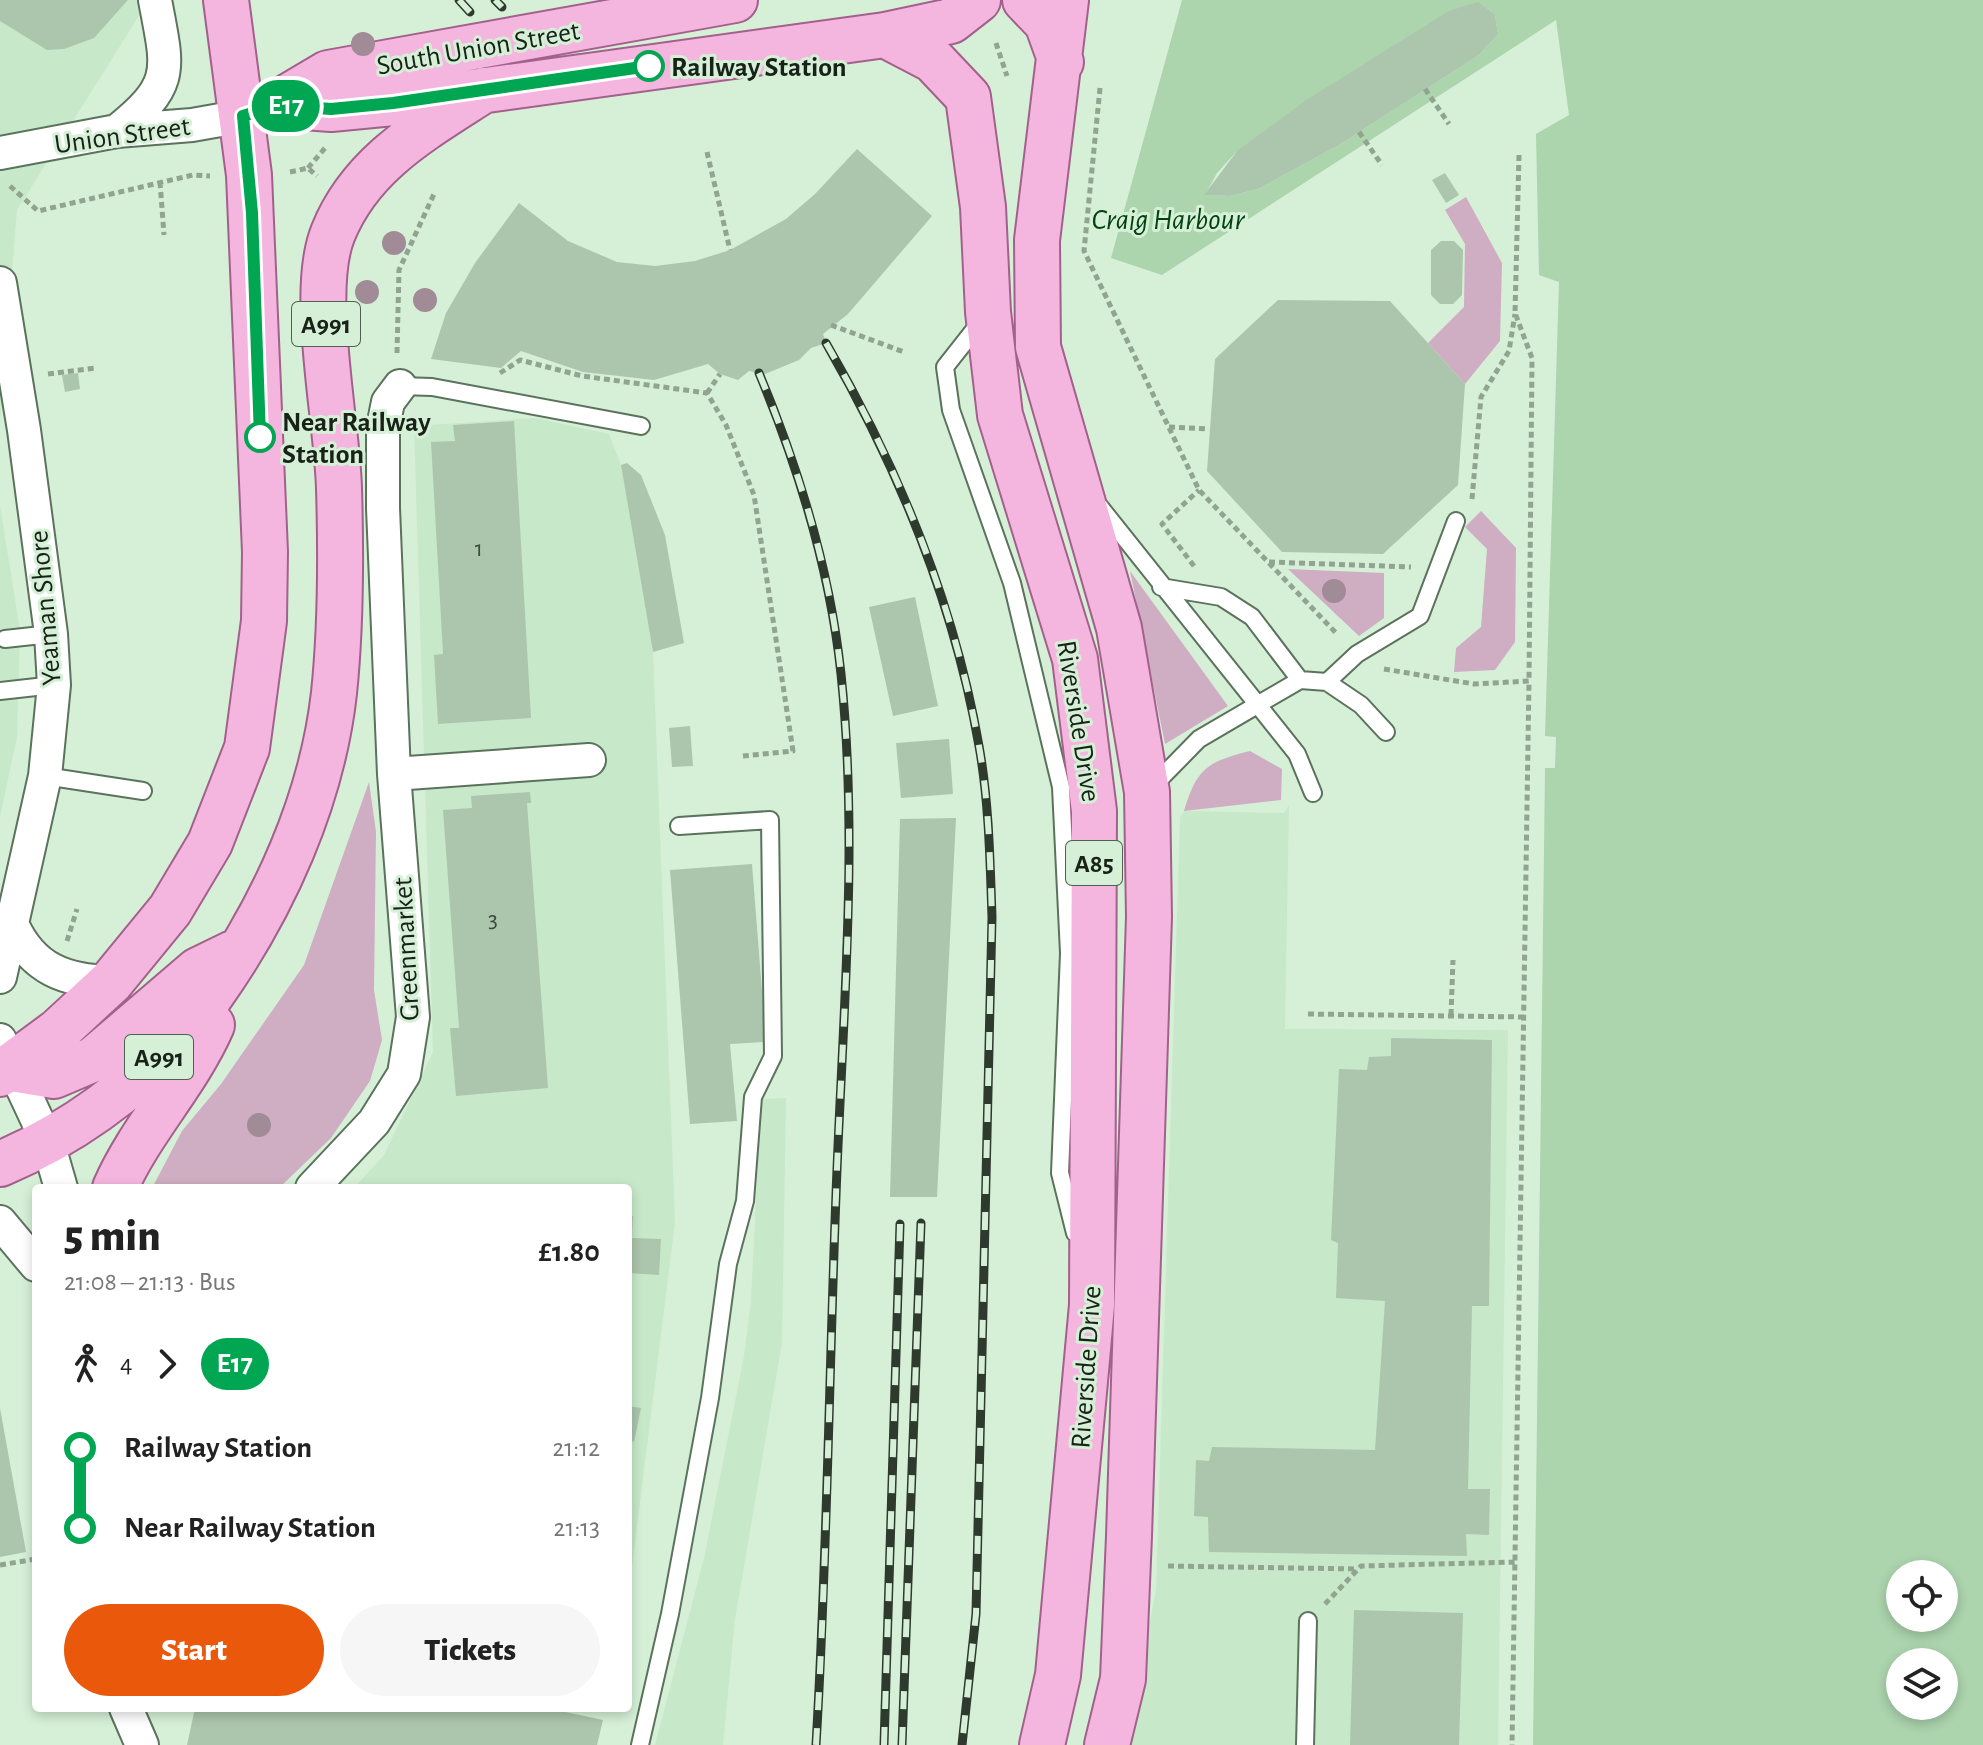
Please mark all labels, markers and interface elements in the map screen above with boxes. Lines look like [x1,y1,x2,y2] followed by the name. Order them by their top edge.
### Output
[375,17,582,81] street label: South Union Street
[634,51,664,81] marker: Railway Station
[671,54,847,82] place label: Railway Station
[240,80,332,132] line badge: E17
[268,92,304,120] text: E17
[53,113,192,159] street label: Union Street
[1092,205,1246,235] water label: Craig Harbour
[292,302,360,346] road number: A991
[282,409,431,469] place label: Near Railway Station
[245,422,275,452] marker: Near Railway Station
[25,529,67,687] street label: Yeaman Shore
[475,537,483,561] house number: 1
[1051,639,1105,804] street label: Riverside Drive
[1066,841,1122,885] road number: A85
[389,876,425,1021] street label: Greenmarket
[488,908,498,932] house number: 3
[125,1035,193,1079] road number: A991
[64,1215,161,1259] text: 5 min
[539,1237,600,1267] text: £1.80
[64,1269,236,1295] text: 21:08 – 21:13 · Bus
[1067,1285,1107,1449] street label: Riverside Drive
[64,1342,108,1386] icon: walk
[145,1342,189,1386] icon: forward
[217,1350,253,1378] text: E17
[120,1351,133,1377] text: 4
[124,1433,312,1463] text: Railway Station
[552,1435,600,1461] text: 21:12
[124,1513,376,1543] text: Near Railway Station
[554,1515,600,1541] text: 21:13
[1886,1560,1958,1720] map controls
[1886,1560,1958,1632] button: locate
[64,1604,324,1696] button: Start
[340,1604,600,1696] button: Tickets
[1886,1648,1958,1720] button: layers

